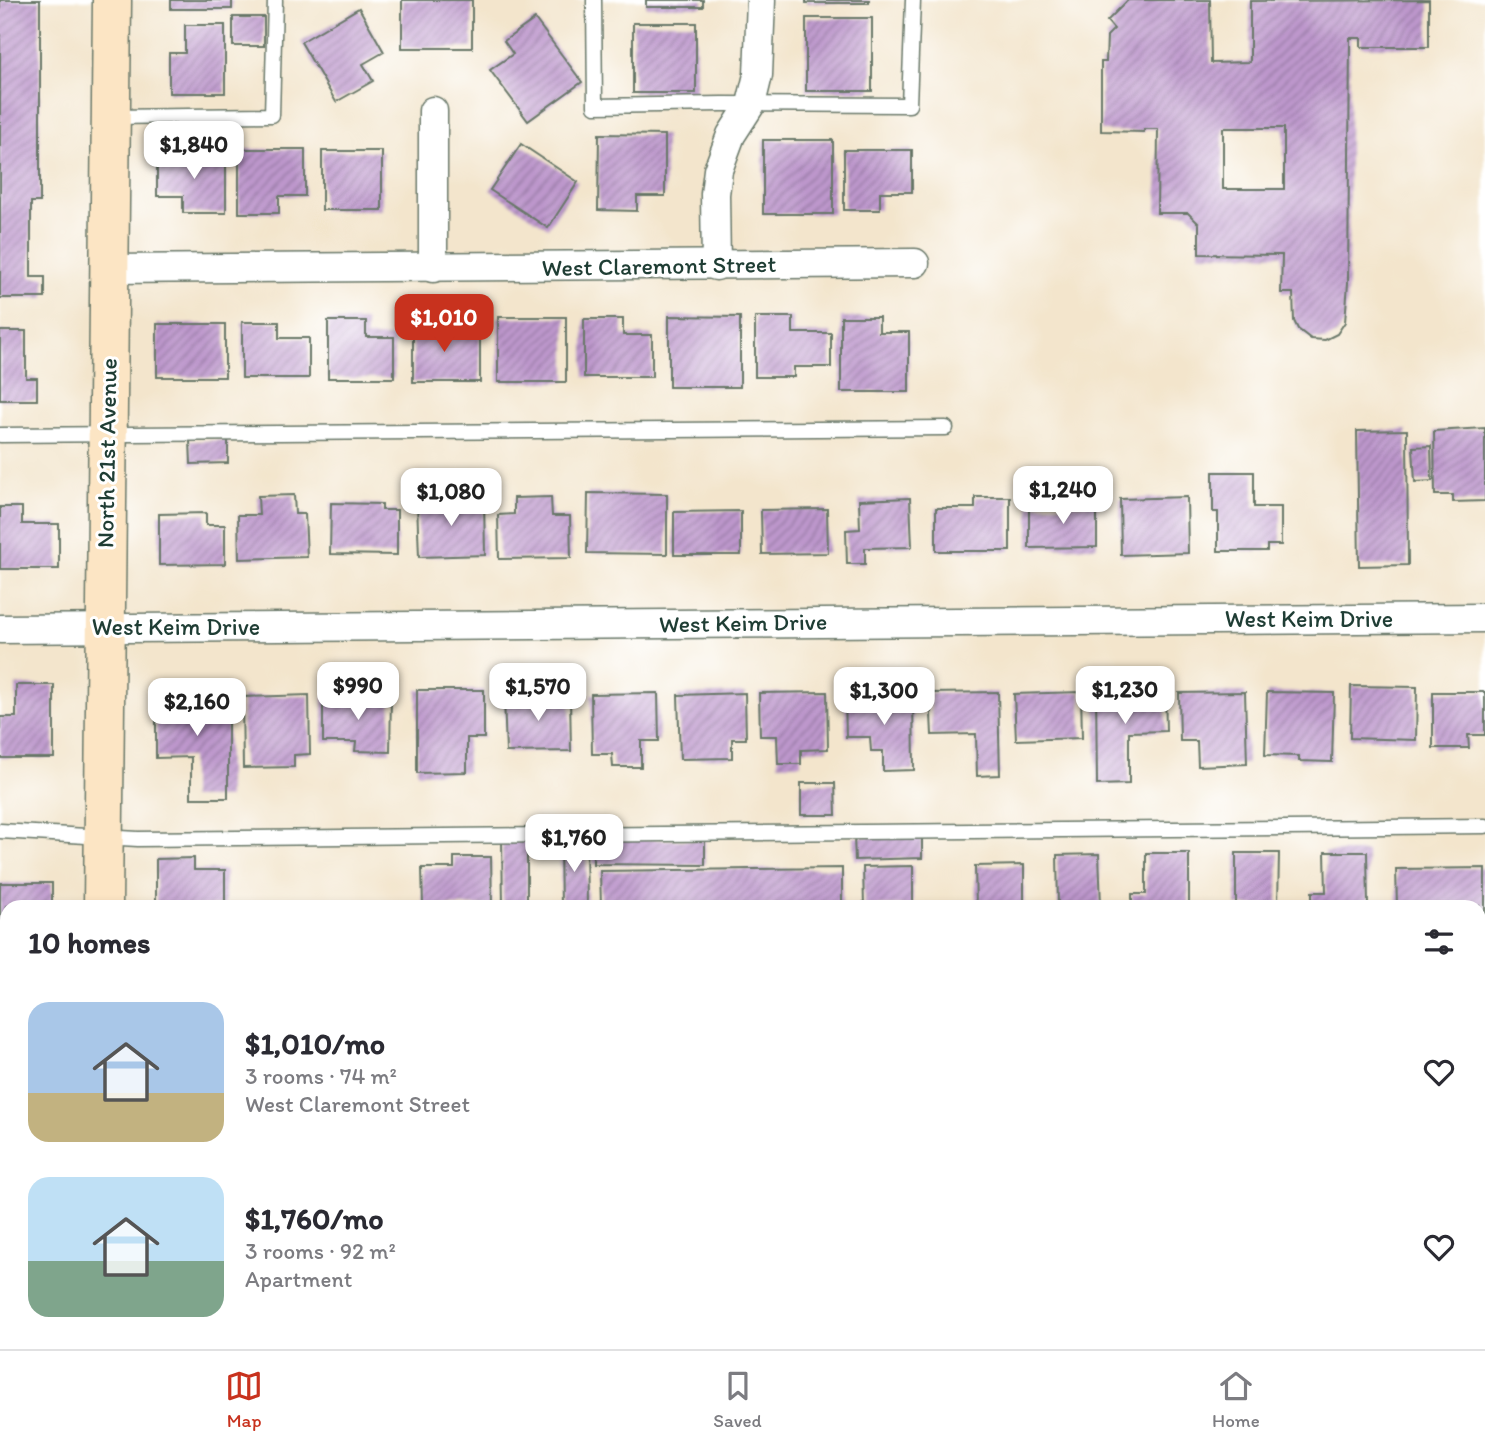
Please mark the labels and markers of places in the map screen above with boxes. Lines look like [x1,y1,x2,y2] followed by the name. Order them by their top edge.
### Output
[137,122,251,181] pin: $1,840
[387,294,501,354] pin: $1,010
[1006,466,1120,526] pin: $1,240
[394,468,508,528] pin: $1,080
[317,662,399,722] pin: $990
[481,664,595,723] pin: $1,570
[1068,666,1182,726] pin: $1,230
[827,668,941,727] pin: $1,300
[140,678,254,738] pin: $2,160
[517,814,631,874] pin: $1,760

